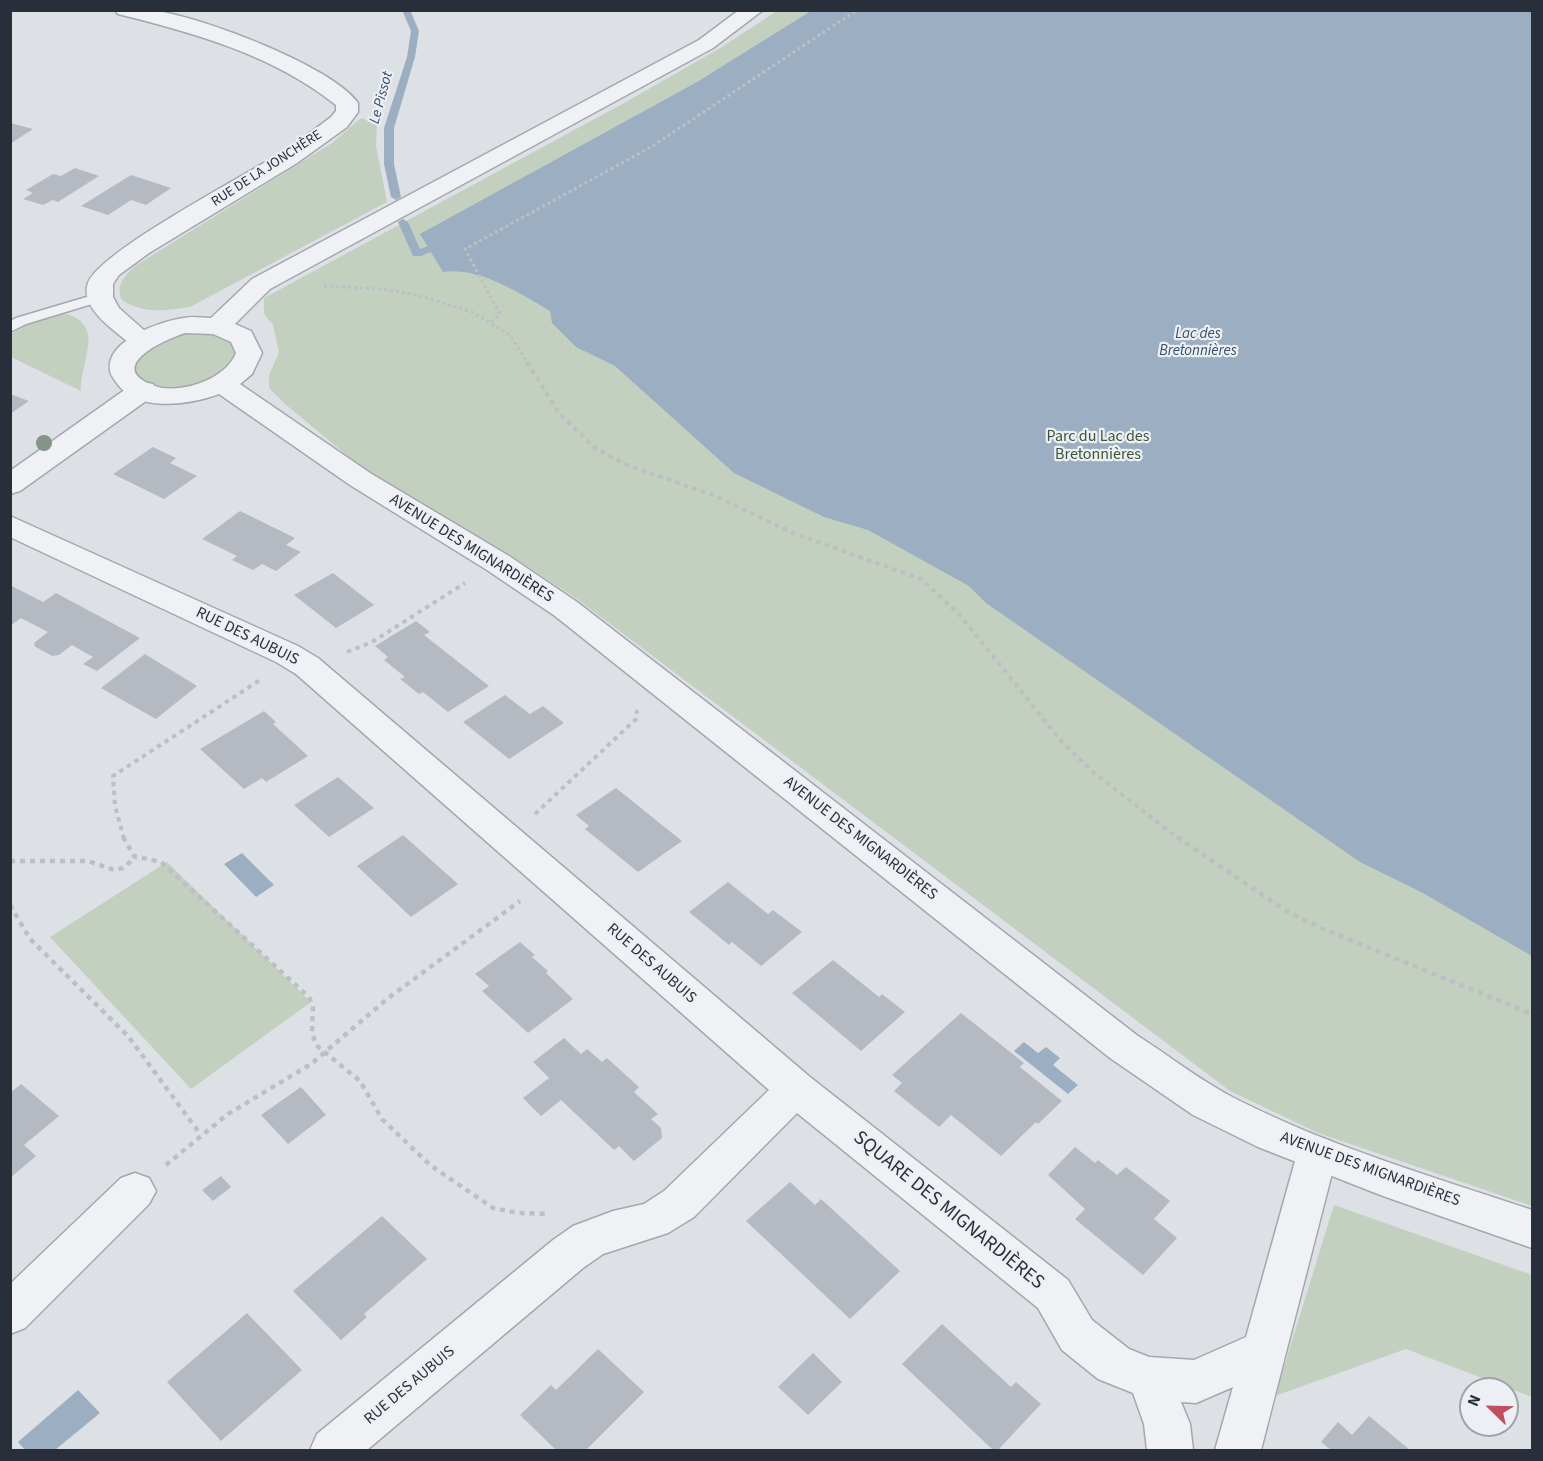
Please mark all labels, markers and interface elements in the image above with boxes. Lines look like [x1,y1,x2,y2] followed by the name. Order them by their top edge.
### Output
[366,70,398,126] water label: Le Pissot
[209,127,325,211] street label: RUE DE LA JONCHÈRE
[1159,326,1237,361] water label: Lac des Bretonnières
[1047,427,1149,465] park label: Parc du Lac des Bretonnières
[385,491,557,607] street label: AVENUE DES MIGNARDIÈRES
[192,604,302,670] street label: RUE DES AUBUIS
[779,773,941,905] street label: AVENUE DES MIGNARDIÈRES
[602,920,700,1008] street label: RUE DES AUBUIS
[848,1127,1048,1295] street label: SQUARE DES MIGNARDIÈRES
[1278,1129,1462,1211] street label: AVENUE DES MIGNARDIÈRES
[361,1343,459,1429] street label: RUE DES AUBUIS
[1459,1377,1519,1437] north arrow
[1462,1392,1486,1410] text: N

